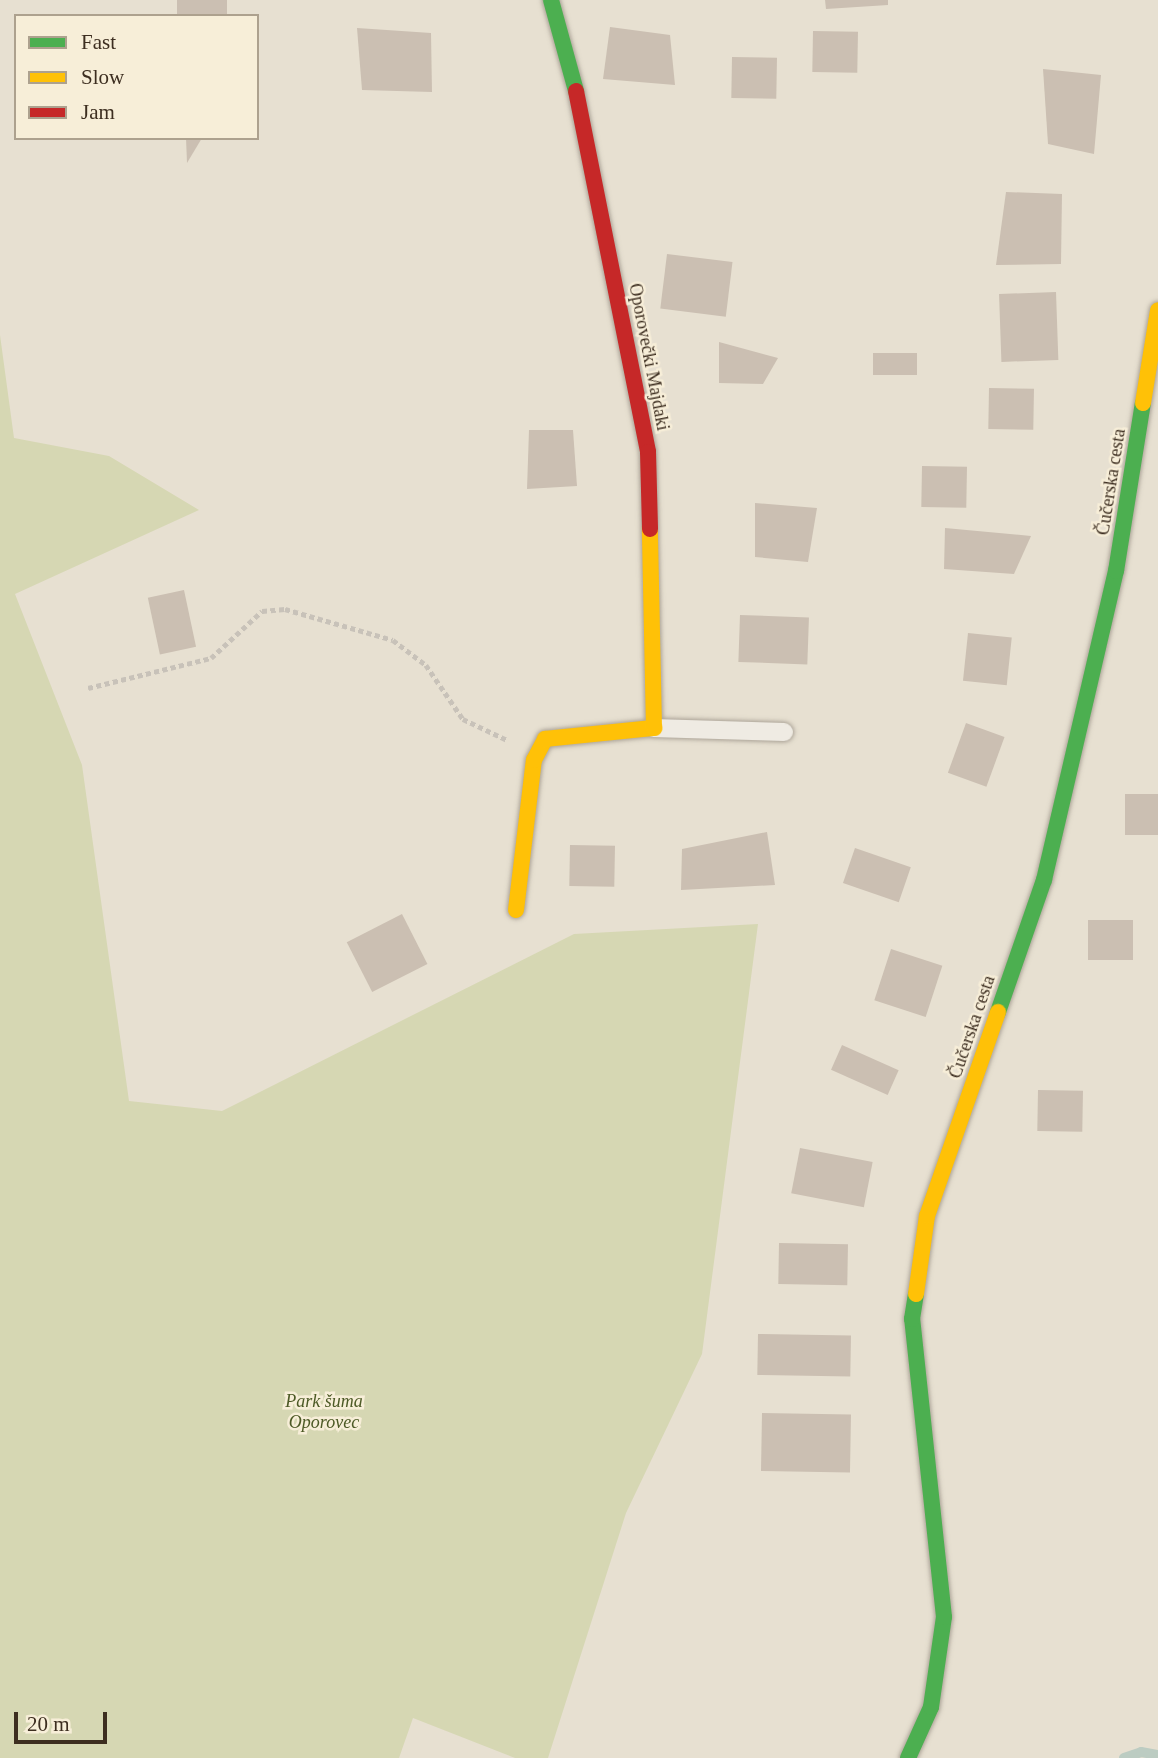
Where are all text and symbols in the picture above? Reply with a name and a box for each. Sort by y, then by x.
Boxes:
legend [14,14,259,140]
text: Fast [81,30,116,54]
text: Slow [81,65,124,89]
text: Jam [81,100,115,124]
street label: Oporovečki Majdaki [624,282,674,432]
street label: Čučerska cesta [1092,427,1130,537]
street label: Čučerska cesta [944,973,1000,1081]
park label: Park šuma Oporovec [285,1391,363,1434]
scale bar [18,1698,110,1742]
text: 20 m [27,1712,70,1736]

